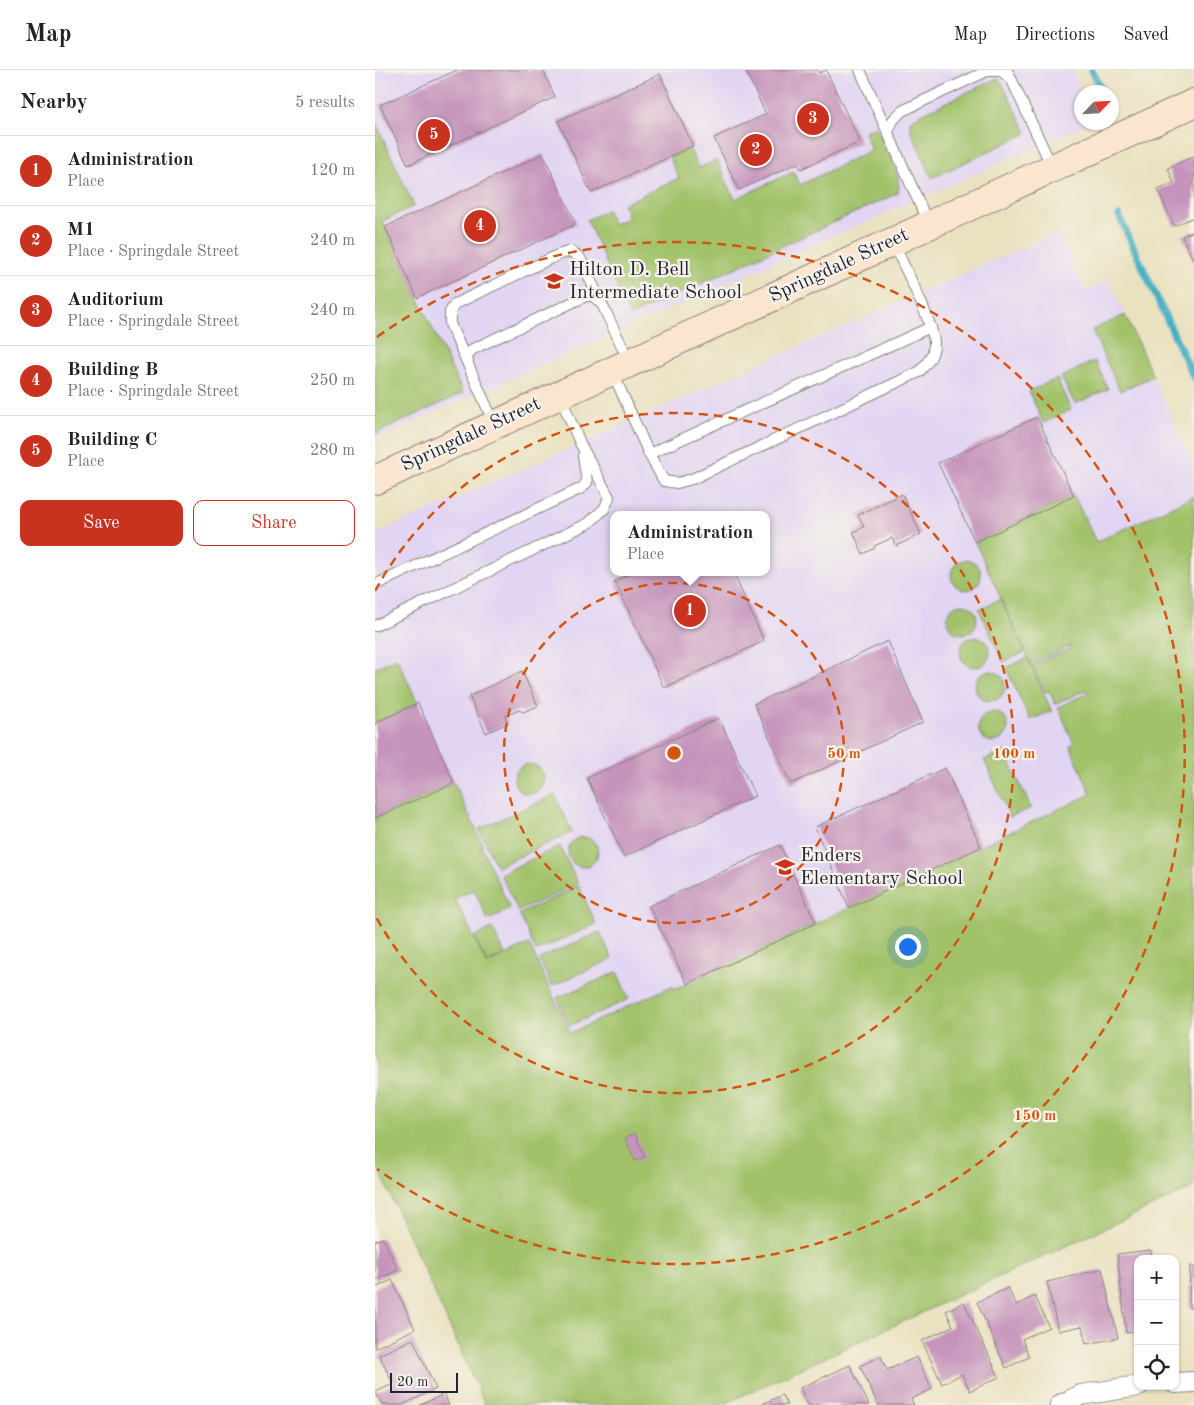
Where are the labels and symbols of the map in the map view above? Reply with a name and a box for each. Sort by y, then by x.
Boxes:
north arrow [1074,85,1119,130]
pin: 3 [797,100,829,138]
pin: 5 [418,116,450,154]
pin: 2 [740,131,772,169]
pin: 4 [464,207,496,245]
street label: Springdale Street [766,225,912,307]
place label: Hilton D. Bell Intermediate School [569,260,742,303]
school or university icon: Hilton D. Bell Intermediate School [543,270,565,292]
street label: Springdale Street [398,394,544,476]
pin: 1 [674,592,706,630]
centre of rings [665,744,683,762]
text: 50 m [827,747,861,762]
text: 100 m [993,747,1035,762]
place label: Enders Elementary School [800,846,963,889]
school or university icon: Enders Elementary School [774,856,796,878]
your location [895,934,921,960]
text: 150 m [1014,1109,1056,1124]
scale bar [390,1370,457,1393]

